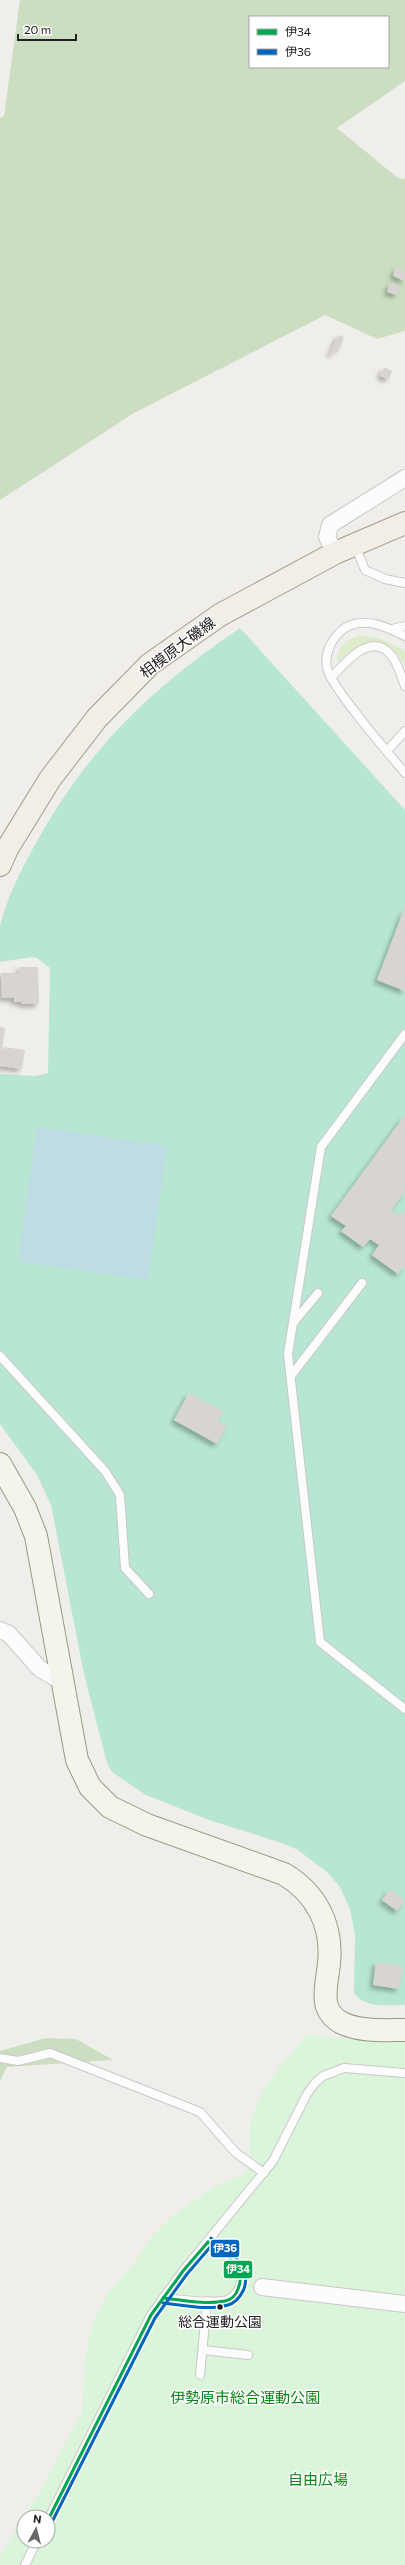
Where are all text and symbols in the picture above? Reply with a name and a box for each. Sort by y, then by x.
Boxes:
scale bar [18,16,76,42]
legend [249,16,389,68]
text: 20 m [24,22,51,36]
text: 伊34 [285,24,311,38]
text: 伊36 [285,44,311,58]
street label: 相模原大磯線 [136,613,218,681]
line badge: 伊36 [210,2239,240,2258]
text: 伊36 [213,2241,237,2254]
line badge: 伊34 [223,2260,253,2279]
text: 伊34 [226,2262,250,2275]
marker: 総合運動公園 [215,2302,225,2312]
place label: 総合運動公園 [178,2313,262,2330]
park label: 伊勢原市総合運動公園 [170,2388,320,2406]
park label: 自由広場 [288,2470,348,2488]
north arrow [16,2509,56,2549]
text: N [32,2512,42,2526]

